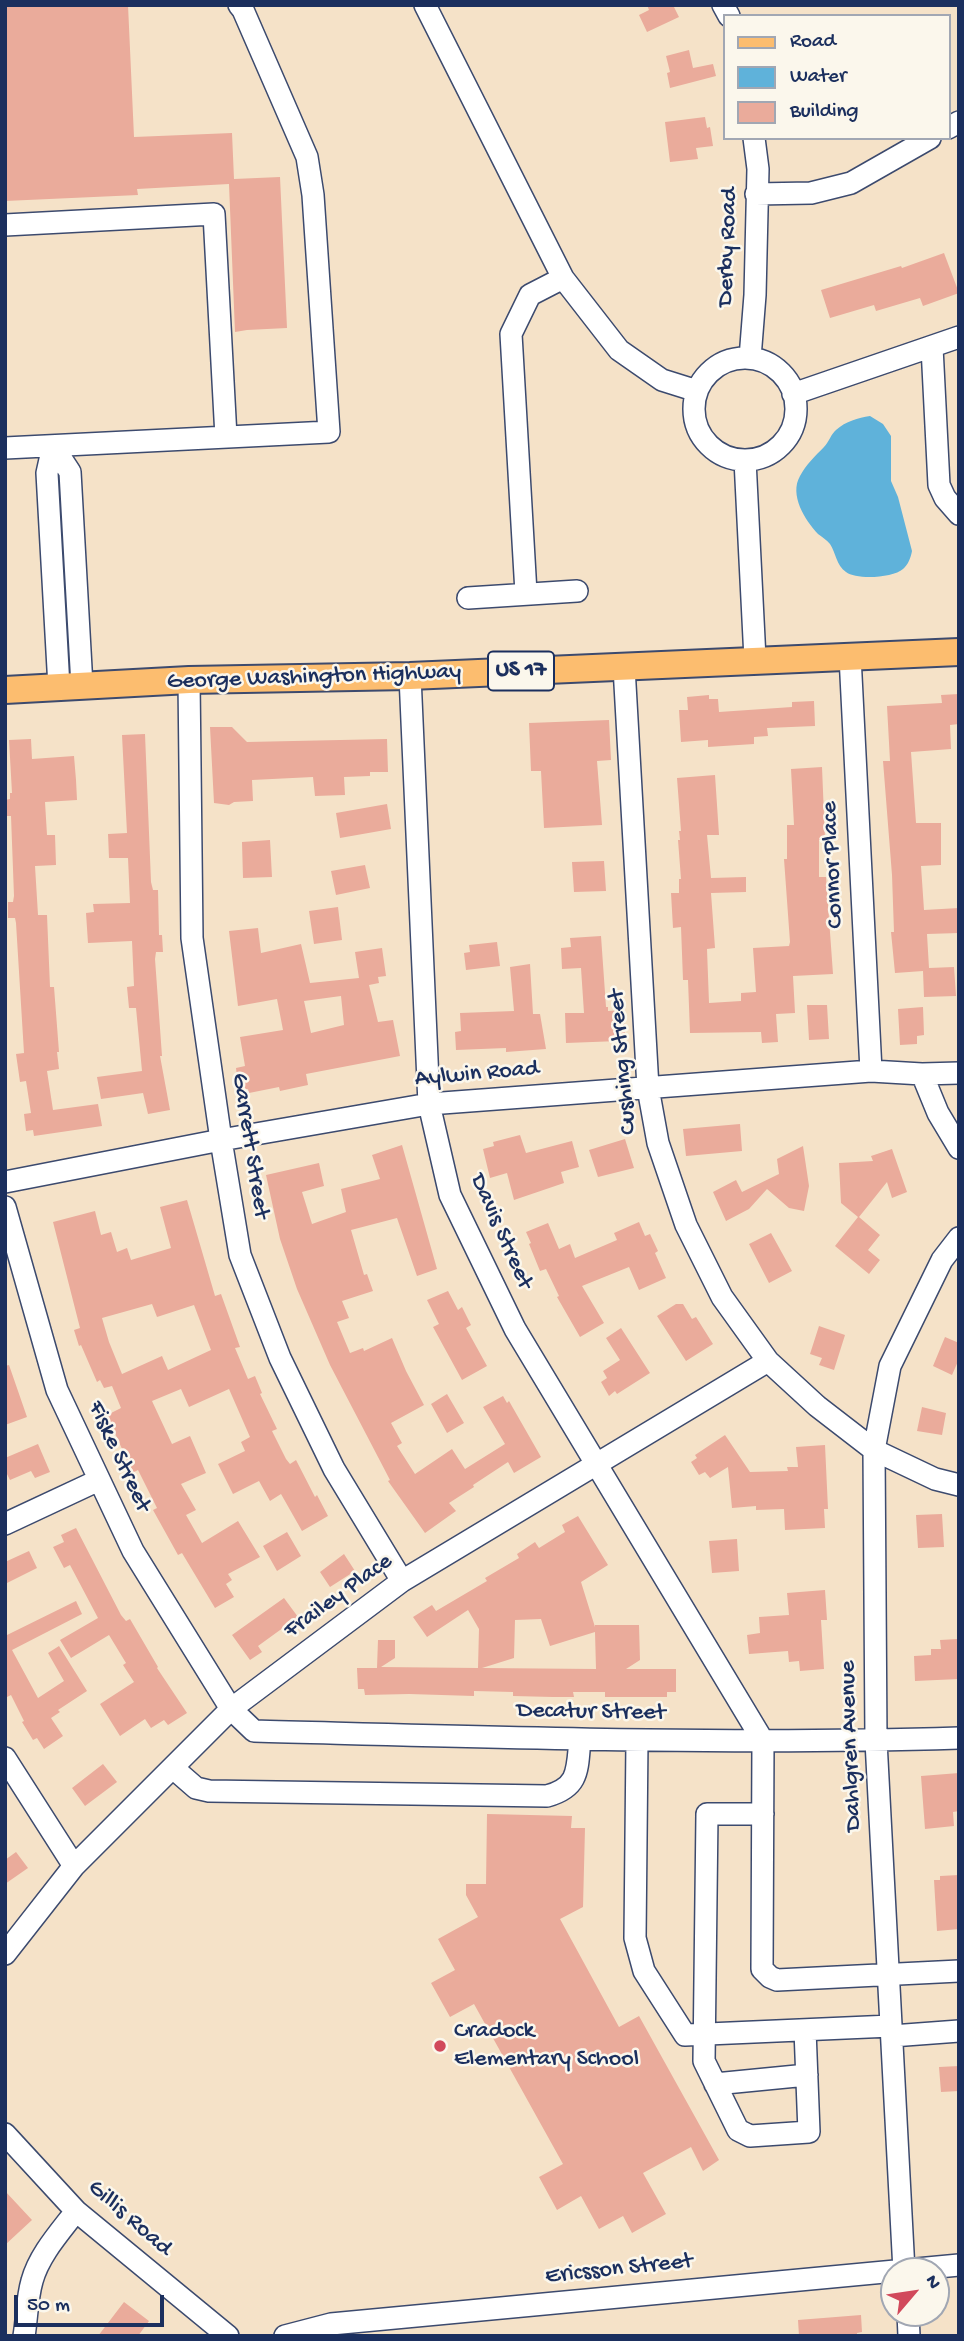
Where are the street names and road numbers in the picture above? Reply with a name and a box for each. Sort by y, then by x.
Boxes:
street label: Derby Road [713,187,745,307]
road number: US 17 [488,652,554,691]
street label: George Washington Highway [166,658,462,698]
street label: Connor Place [816,801,852,929]
street label: Cushing Street [603,988,645,1136]
street label: Aylwin Road [414,1055,540,1095]
street label: Garrett Street [223,1071,275,1221]
street label: Davis Street [462,1170,538,1294]
street label: Fiske Street [80,1397,156,1517]
street label: Frailey Place [279,1548,399,1646]
street label: Dahlgren Avenue [835,1660,869,1832]
street label: Decatur Street [516,1697,666,1729]
street label: Gillis Road [81,2174,177,2264]
street label: Ericsson Street [544,2248,694,2292]

